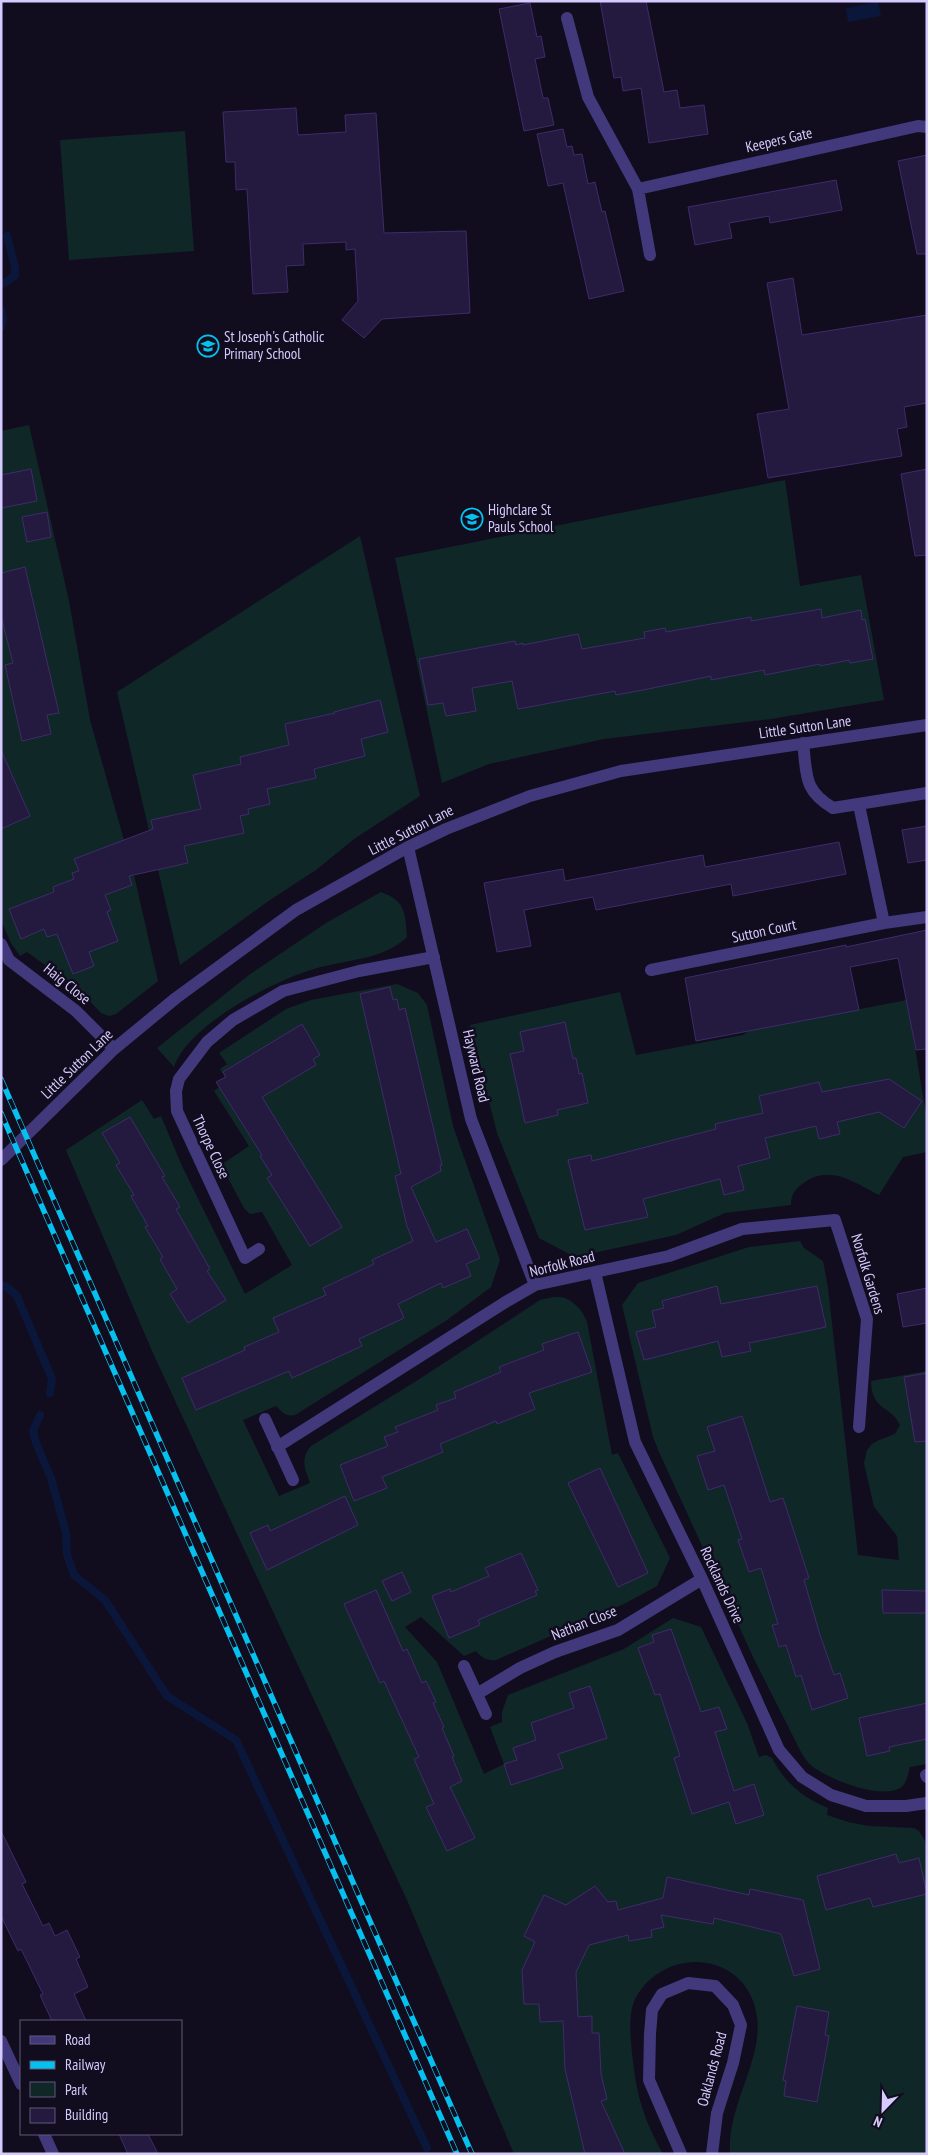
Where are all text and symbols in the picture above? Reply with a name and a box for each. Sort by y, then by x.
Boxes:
street label: Keepers Gate [744,123,814,156]
place label: St Joseph's Catholic Primary School [224,327,325,363]
school or university icon: St Joseph's Catholic Primary School [196,334,220,358]
place label: Highclare St Pauls School [488,500,554,536]
school or university icon: Highclare St Pauls School [460,507,484,531]
street label: Little Sutton Lane [758,711,852,742]
street label: Little Sutton Lane [365,800,456,859]
street label: Sutton Court [730,914,798,947]
street label: Haig Close [40,959,95,1008]
street label: Little Sutton Lane [37,1025,117,1103]
street label: Hayward Road [459,1028,494,1104]
street label: Thorpe Close [188,1112,234,1182]
street label: Norfolk Gardens [847,1231,890,1316]
street label: Norfolk Road [527,1246,596,1281]
street label: Rocklands Drive [696,1543,748,1626]
street label: Nathan Close [548,1601,619,1644]
legend [20,2020,182,2135]
street label: Oaklands Road [692,2029,731,2108]
text: Road [65,2030,91,2049]
text: Railway [65,2055,106,2074]
text: Park [65,2080,87,2099]
north arrow [858,2085,908,2135]
text: Building [65,2105,108,2124]
text: N [871,2112,885,2132]

